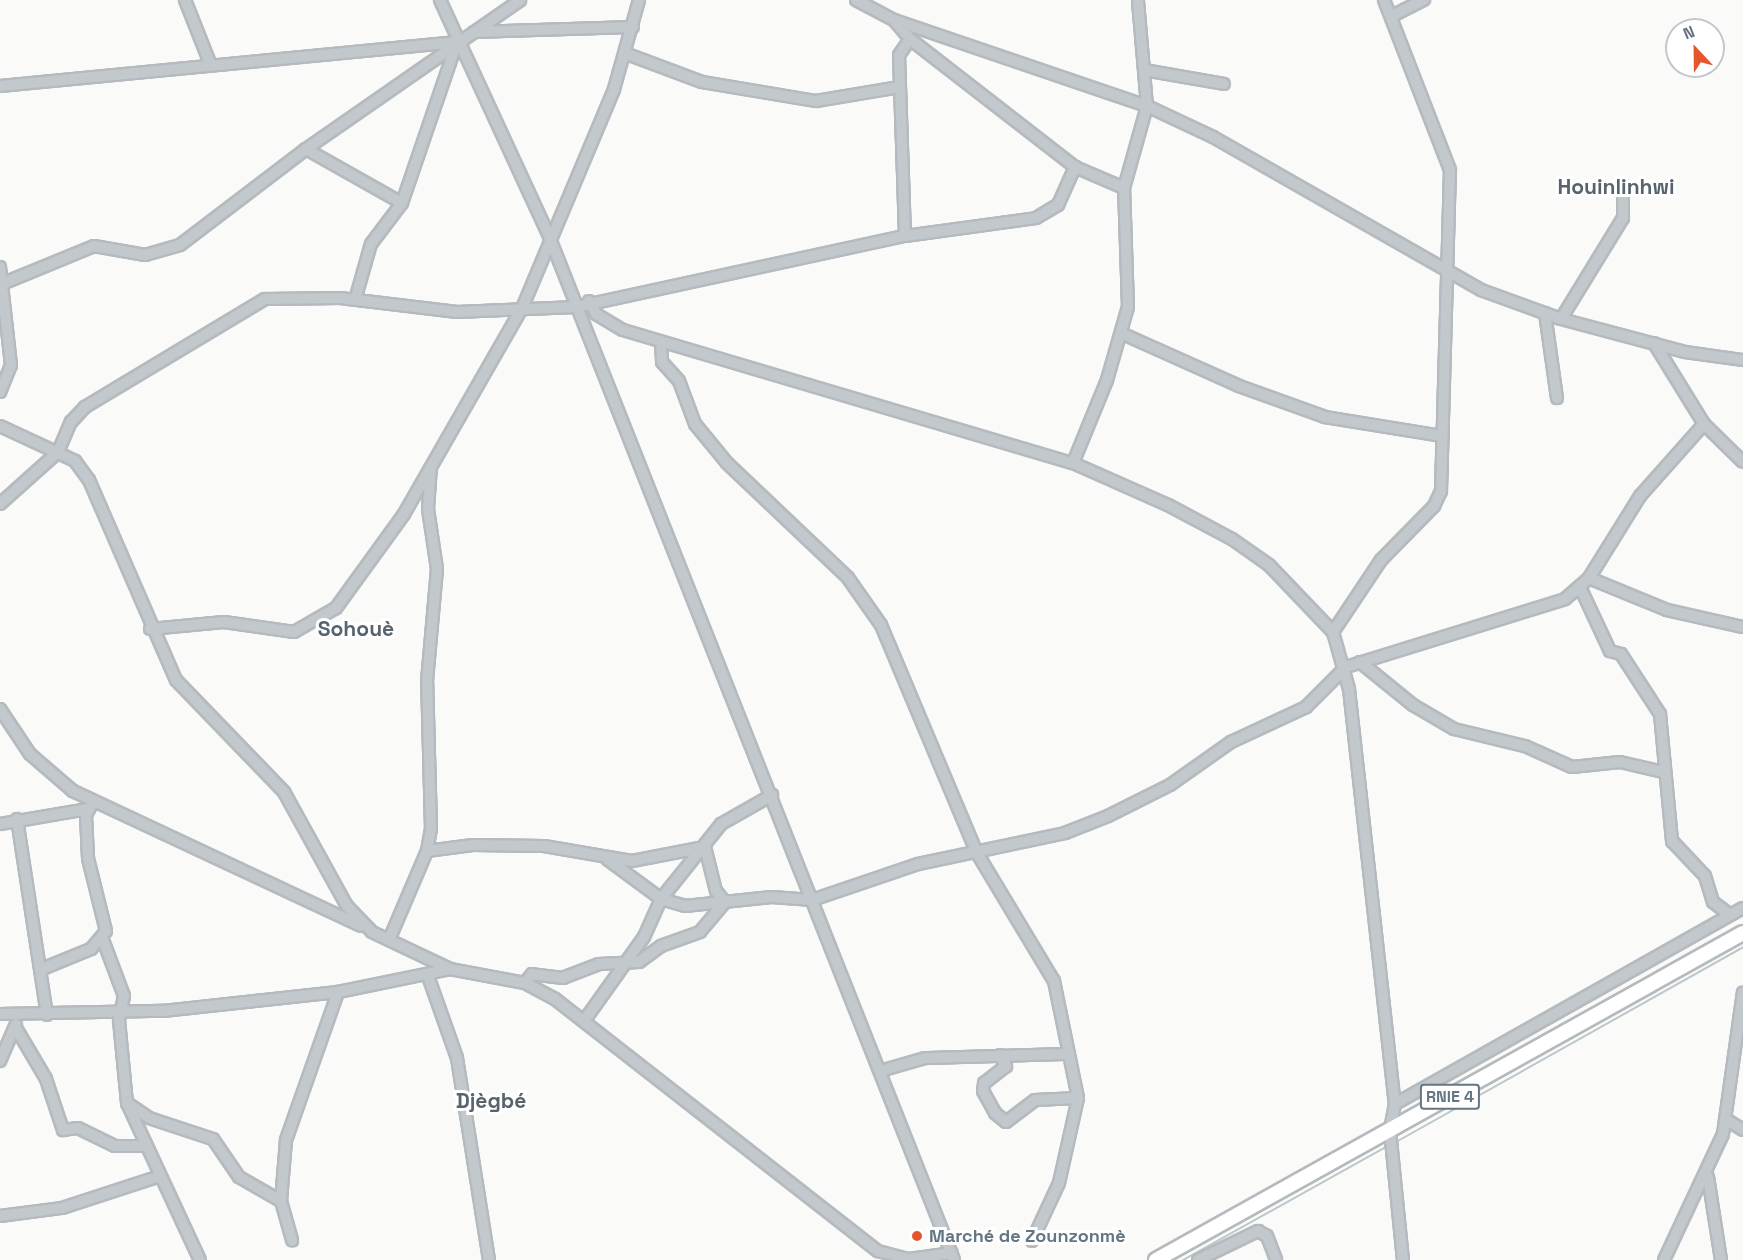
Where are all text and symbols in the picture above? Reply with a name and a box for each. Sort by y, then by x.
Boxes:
north arrow [1665,18,1725,78]
text: N [1680,21,1698,44]
district label: Houinlinhwi [1557,174,1675,200]
district label: Sohouè [318,616,394,642]
road number: RNIE 4 [1418,1084,1482,1110]
district label: Djègbé [456,1088,526,1114]
place label: Marché de Zounzonmè [929,1225,1126,1247]
marker: Marché de Zounzonmè [910,1229,924,1243]

